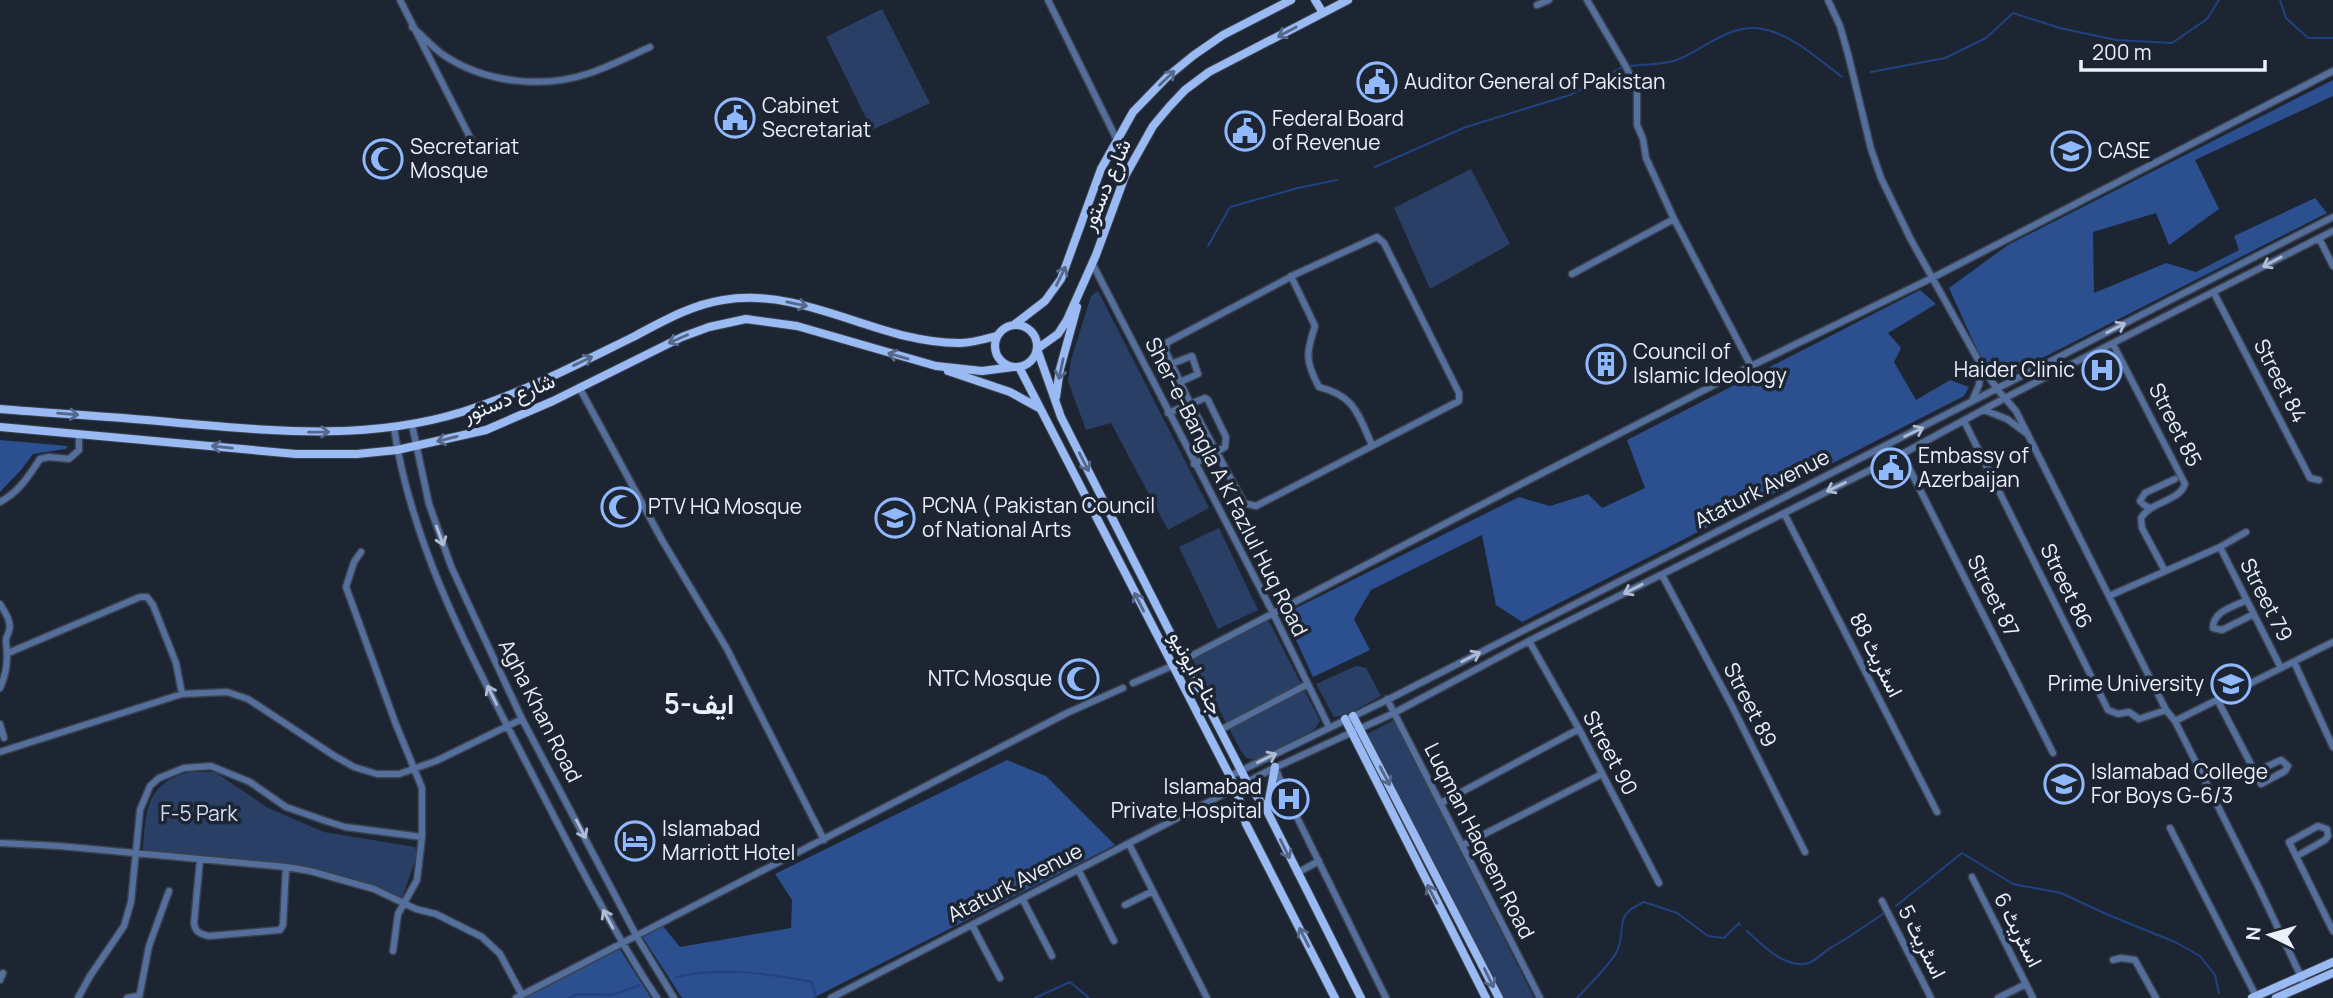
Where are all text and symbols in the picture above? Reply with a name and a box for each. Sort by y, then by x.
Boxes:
one-way arrow [1277,25,1298,39]
scale bar [2081,28,2265,72]
text: 200 m [2092,38,2152,66]
public building icon: Auditor General of Pakistan [1356,61,1398,103]
place label: Auditor General of Pakistan [1404,67,1666,95]
one-way arrow [1158,69,1175,86]
place label: Cabinet Secretariat [762,91,871,143]
public building icon: Cabinet Secretariat [714,97,756,139]
place label: Federal Board of Revenue [1272,104,1404,156]
public building icon: Federal Board of Revenue [1224,110,1266,152]
school or university icon: CASE [2050,130,2092,172]
place label: Secretariat Mosque [410,132,519,184]
street label: شارع دستور [1073,134,1138,236]
place label: CASE [2098,136,2150,164]
mosque icon: Secretariat Mosque [362,138,404,180]
one-way arrow [2263,256,2283,270]
one-way arrow [1055,266,1069,287]
one-way arrow [785,297,808,311]
one-way arrow [2105,320,2126,334]
street label: Sher-e-Bangla A K Fazlul Huq Road [1139,332,1315,641]
one-way arrow [668,333,689,347]
street label: Street 84 [2248,334,2314,427]
place label: Council of Islamic Ideology [1633,337,1787,389]
building icon: Council of Islamic Ideology [1585,343,1627,385]
one-way arrow [887,348,909,361]
hospital icon: Haider Clinic [2081,349,2123,391]
one-way arrow [572,353,593,367]
place label: Haider Clinic [1954,355,2075,383]
one-way arrow [1053,357,1067,380]
street label: شارع دستور [457,366,559,430]
street label: Street 85 [2143,378,2209,471]
one-way arrow [56,408,79,421]
one-way arrow [1903,424,1924,438]
one-way arrow [308,426,331,439]
one-way arrow [437,433,459,446]
one-way arrow [211,440,233,453]
place label: Embassy of Azerbaijan [1918,441,2029,493]
street label: Ataturk Avenue [1689,442,1834,534]
public building icon: Embassy of Azerbaijan [1870,447,1912,489]
one-way arrow [1078,451,1092,472]
one-way arrow [1826,480,1847,494]
mosque icon: PTV HQ Mosque [600,486,642,528]
place label: PCNA ( Pakistan Council of National Arts [922,491,1155,543]
place label: PTV HQ Mosque [648,492,802,520]
school or university icon: PCNA ( Pakistan Council of National Arts [874,497,916,539]
one-way arrow [435,525,447,547]
street label: Street 86 [2034,538,2099,633]
street label: Street 87 [1961,550,2026,641]
street label: Street 79 [2234,553,2300,646]
one-way arrow [1623,582,1644,596]
one-way arrow [1132,592,1145,613]
street label: اسٹریٹ 88 [1844,608,1910,702]
street label: جناح ایونیو [1162,626,1231,720]
street label: Agha Khan Road [493,634,589,787]
one-way arrow [1460,650,1481,664]
mosque icon: NTC Mosque [1058,658,1100,700]
street label: Street 89 [1718,658,1784,751]
school or university icon: Prime University [2210,663,2252,705]
place label: NTC Mosque [928,664,1052,692]
place label: Prime University [2048,669,2204,697]
district label: ایف-5 [664,684,734,722]
one-way arrow [485,685,499,706]
street label: Street 90 [1577,705,1645,800]
street label: Luqman Haqeem Road [1418,738,1541,943]
one-way arrow [1256,750,1277,764]
place label: Islamabad College For Boys G-6/3 [2091,757,2268,809]
school or university icon: Islamabad College For Boys G-6/3 [2043,763,2085,805]
one-way arrow [1378,765,1392,786]
place label: Islamabad Private Hospital [1111,772,1262,824]
hospital icon: Islamabad Private Hospital [1268,778,1310,820]
park label: F-5 Park [160,799,238,827]
place label: Islamabad Marriott Hotel [662,814,796,866]
one-way arrow [574,818,588,839]
hotel icon: Islamabad Marriott Hotel [614,820,656,862]
street label: Ataturk Avenue [942,836,1087,928]
one-way arrow [1279,838,1293,859]
one-way arrow [1425,884,1439,905]
street label: اسٹریٹ 6 [1988,888,2050,972]
street label: اسٹریٹ 5 [1892,900,1953,983]
north arrow [2235,900,2305,970]
one-way arrow [601,909,614,930]
text: N [2240,926,2267,941]
one-way arrow [1297,927,1311,948]
one-way arrow [1483,967,1497,988]

